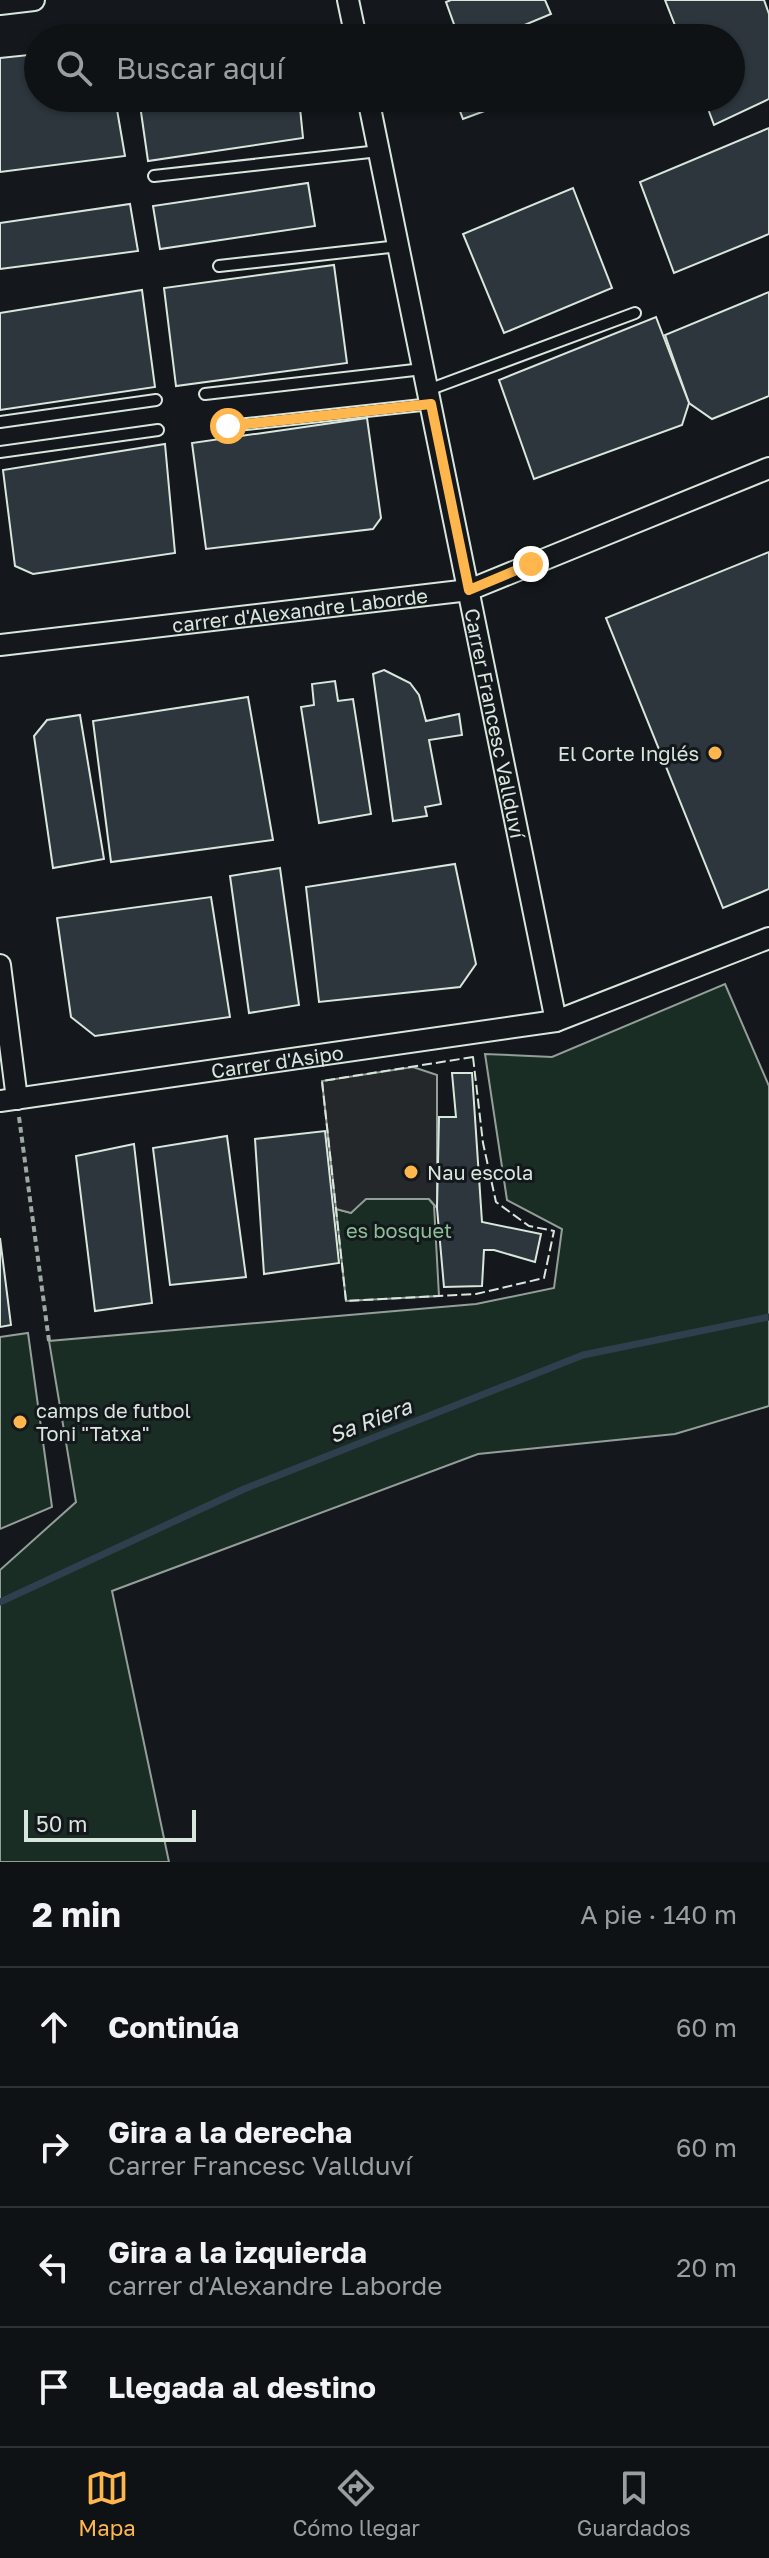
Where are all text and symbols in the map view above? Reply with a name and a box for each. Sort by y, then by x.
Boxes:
search box [24,24,745,112]
icon: search [52,46,96,90]
text: Buscar aquí [116,50,284,86]
route start [210,408,246,444]
route end [513,546,549,582]
street label: carrer d'Alexandre Laborde [171,583,429,637]
street label: Carrer Francesc Vallduví [460,606,531,842]
place label: El Corte Inglés [558,741,699,765]
marker: El Corte Inglés [706,744,724,762]
street label: Carrer d'Asipo [209,1040,345,1083]
place label: Nau escola [427,1160,533,1184]
marker: Nau escola [402,1163,420,1181]
park label: es bosquet [346,1218,452,1242]
water label: Sa Riera [325,1391,417,1448]
place label: camps de futbol Toni "Tatxa" [36,1398,191,1445]
marker: camps de futbol Toni "Tatxa" [11,1413,29,1431]
scale bar [24,1806,196,1842]
text: 50 m [36,1810,87,1837]
text: 2 min [32,1894,121,1934]
text: A pie · 140 m [580,1899,737,1930]
icon: ahead [32,2005,76,2049]
text: Continúa [108,2009,239,2045]
text: 60 m [676,2012,737,2043]
text: Gira a la derecha [108,2114,352,2150]
icon: right [32,2125,76,2169]
text: 60 m [676,2132,737,2163]
text: Carrer Francesc Vallduví [108,2150,412,2181]
text: Gira a la izquierda [108,2234,367,2270]
icon: left [32,2245,76,2289]
text: 20 m [676,2252,737,2283]
text: carrer d'Alexandre Laborde [108,2270,442,2301]
icon: arrive [32,2365,76,2409]
text: Llegada al destino [108,2369,376,2405]
tab: Mapa [78,2466,136,2541]
tab: Cómo llegar [292,2466,420,2541]
tab: Guardados [577,2466,691,2541]

